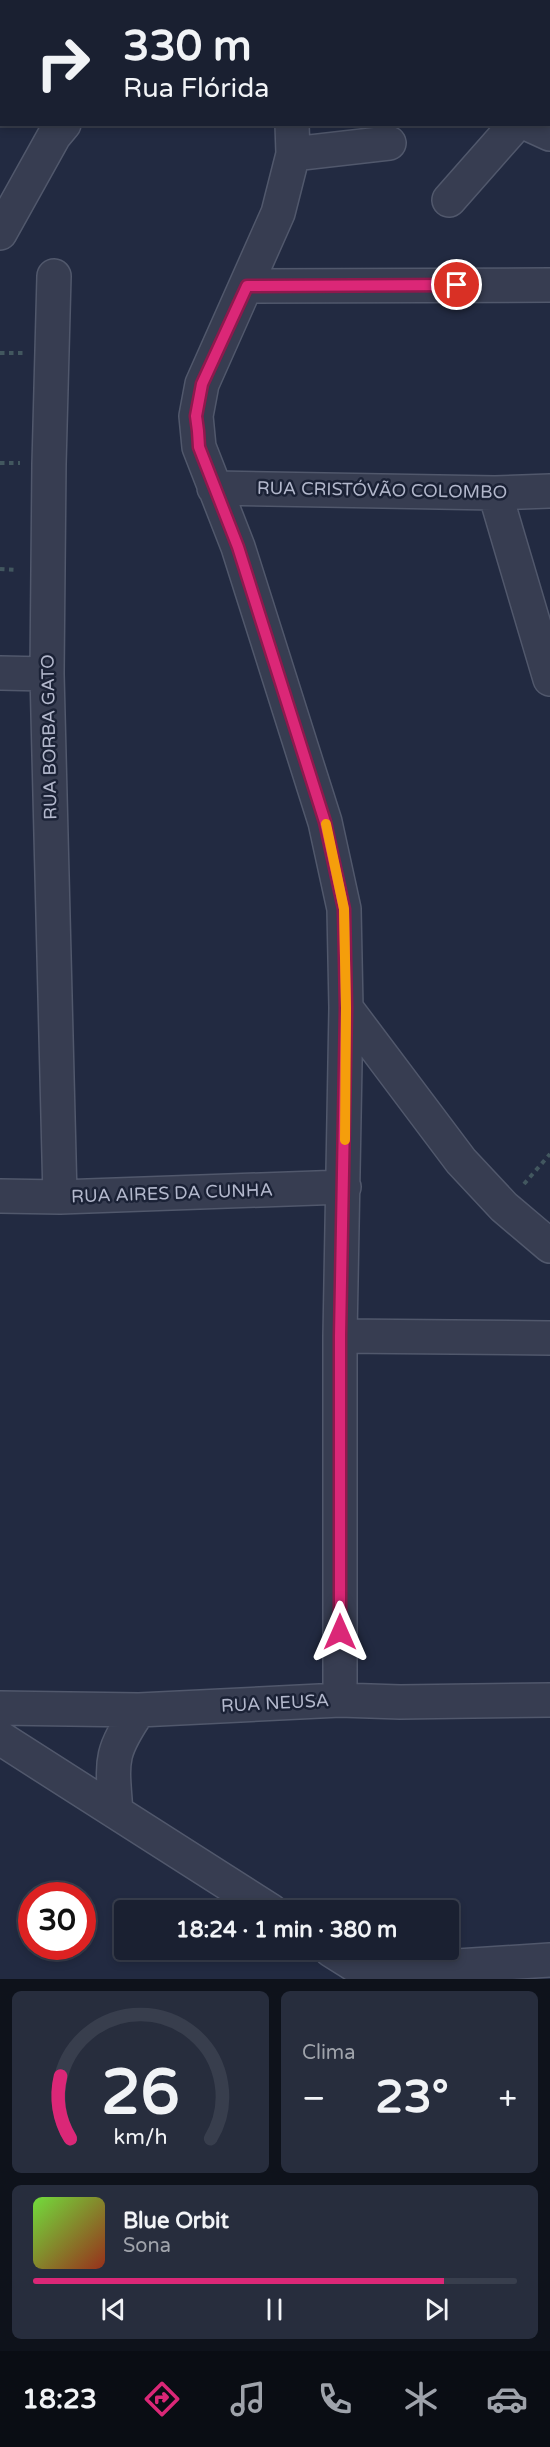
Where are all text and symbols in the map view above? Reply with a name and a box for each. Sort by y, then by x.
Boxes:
text: 330 m [123,21,252,72]
icon: right [24,24,102,102]
text: Rua Flórida [123,72,270,105]
pin [431,259,482,310]
icon: arrive [440,268,473,301]
street label: RUA CRISTÓVÃO COLOMBO [257,477,507,503]
street label: RUA BORBA GATO [37,654,61,820]
street label: RUA AIRES DA CUNHA [71,1178,273,1208]
position arrow [308,1600,372,1664]
street label: RUA NEUSA [220,1689,330,1717]
speed limit sign: 30 [18,1882,96,1960]
text: 18:24 · 1 min · 380 m [176,1917,397,1943]
text: Clima [302,2041,355,2065]
text: 26 [101,2056,180,2131]
text: 23° [375,2071,449,2125]
text: − [302,2079,326,2118]
text: + [498,2079,517,2118]
text: km/h [114,2124,167,2150]
text: Blue Orbit [123,2208,229,2234]
text: Sona [123,2234,171,2258]
icon: previous [97,2293,130,2326]
icon: pause [258,2293,291,2326]
icon: next [420,2293,453,2326]
icon: directions [141,2378,183,2420]
icon: music [227,2378,269,2420]
icon: phone [314,2378,356,2420]
icon: climate [400,2378,442,2420]
icon: car [486,2378,528,2420]
text: 18:23 [22,2383,97,2416]

